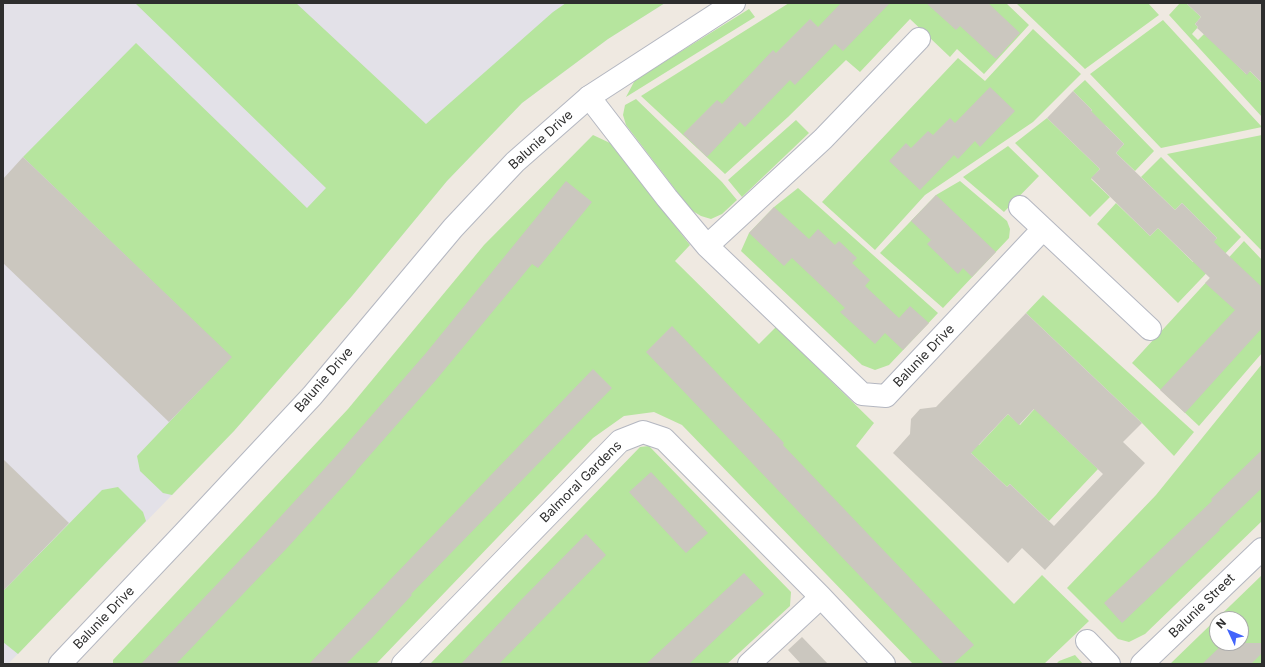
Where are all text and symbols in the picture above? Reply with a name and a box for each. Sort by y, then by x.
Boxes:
street label: Balunie Drive [506,107,576,173]
street label: Balunie Drive [890,321,958,391]
street label: Balunie Drive [292,344,356,416]
street label: Balmoral Gardens [537,438,625,526]
street label: Balunie Street [1166,571,1238,641]
street label: Balunie Drive [70,583,138,653]
north arrow [1209,611,1249,651]
text: N [1213,615,1229,631]

